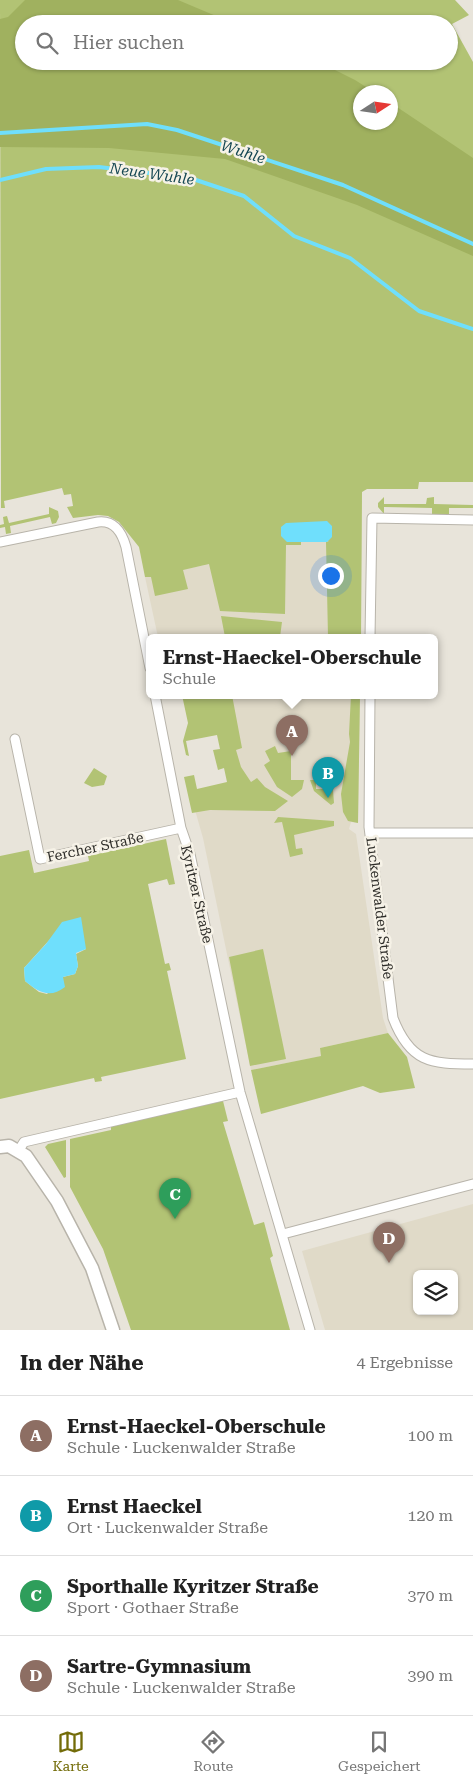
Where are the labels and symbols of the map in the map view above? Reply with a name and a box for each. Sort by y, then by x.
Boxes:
north arrow [353,85,398,130]
water label: Wuhle [219,136,268,168]
water label: Neue Wuhle [107,159,196,189]
your location [318,563,344,589]
pin: A [276,715,308,756]
pin: B [312,757,344,798]
street label: Fercher Straße [45,829,145,865]
street label: Luckenwalder Straße [363,836,397,980]
street label: Kyritzer Straße [178,843,216,945]
pin: C [159,1178,191,1219]
pin: D [373,1222,405,1263]

